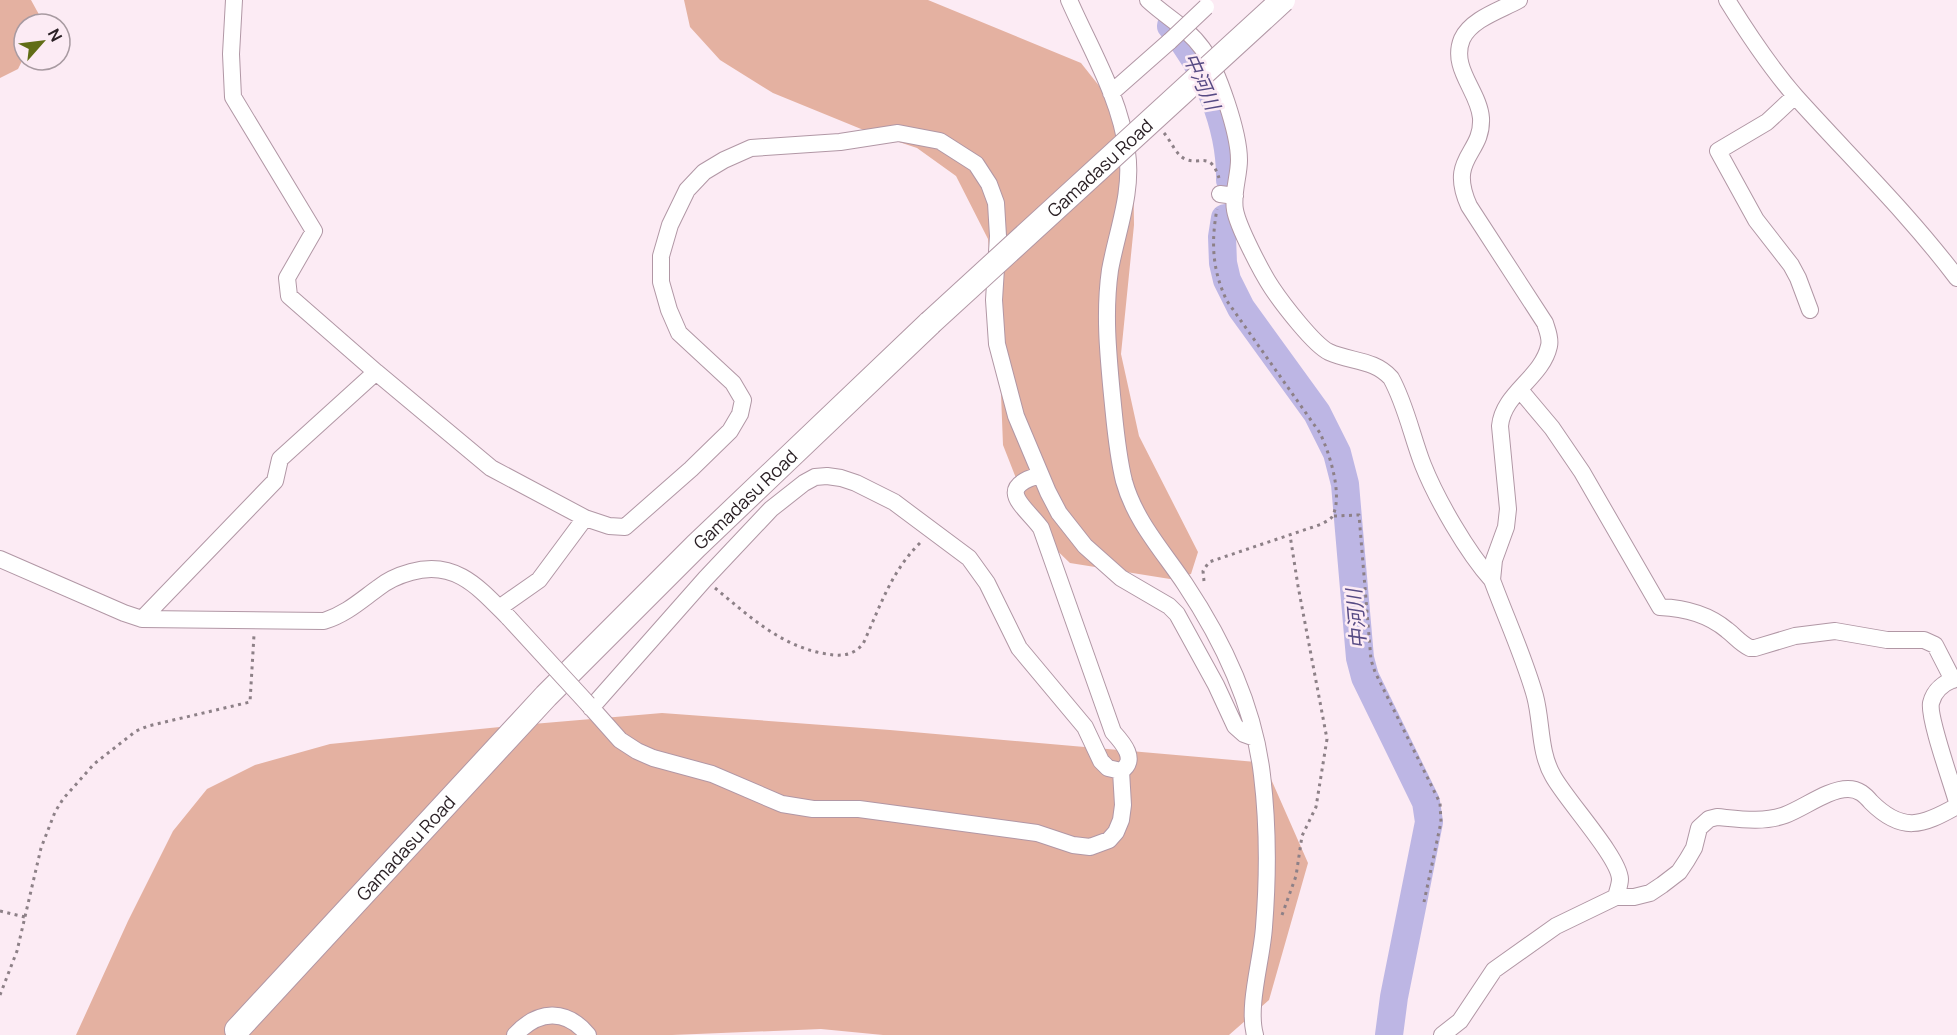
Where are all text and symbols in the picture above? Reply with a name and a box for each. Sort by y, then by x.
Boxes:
north arrow [12,12,72,72]
text: N [43,25,68,45]
water label: 中河川 [1177,48,1227,116]
street label: Gamadasu Road [1042,113,1158,222]
street label: Gamadasu Road [688,444,802,554]
water label: 中河川 [1340,586,1372,650]
street label: Gamadasu Road [351,790,460,906]

